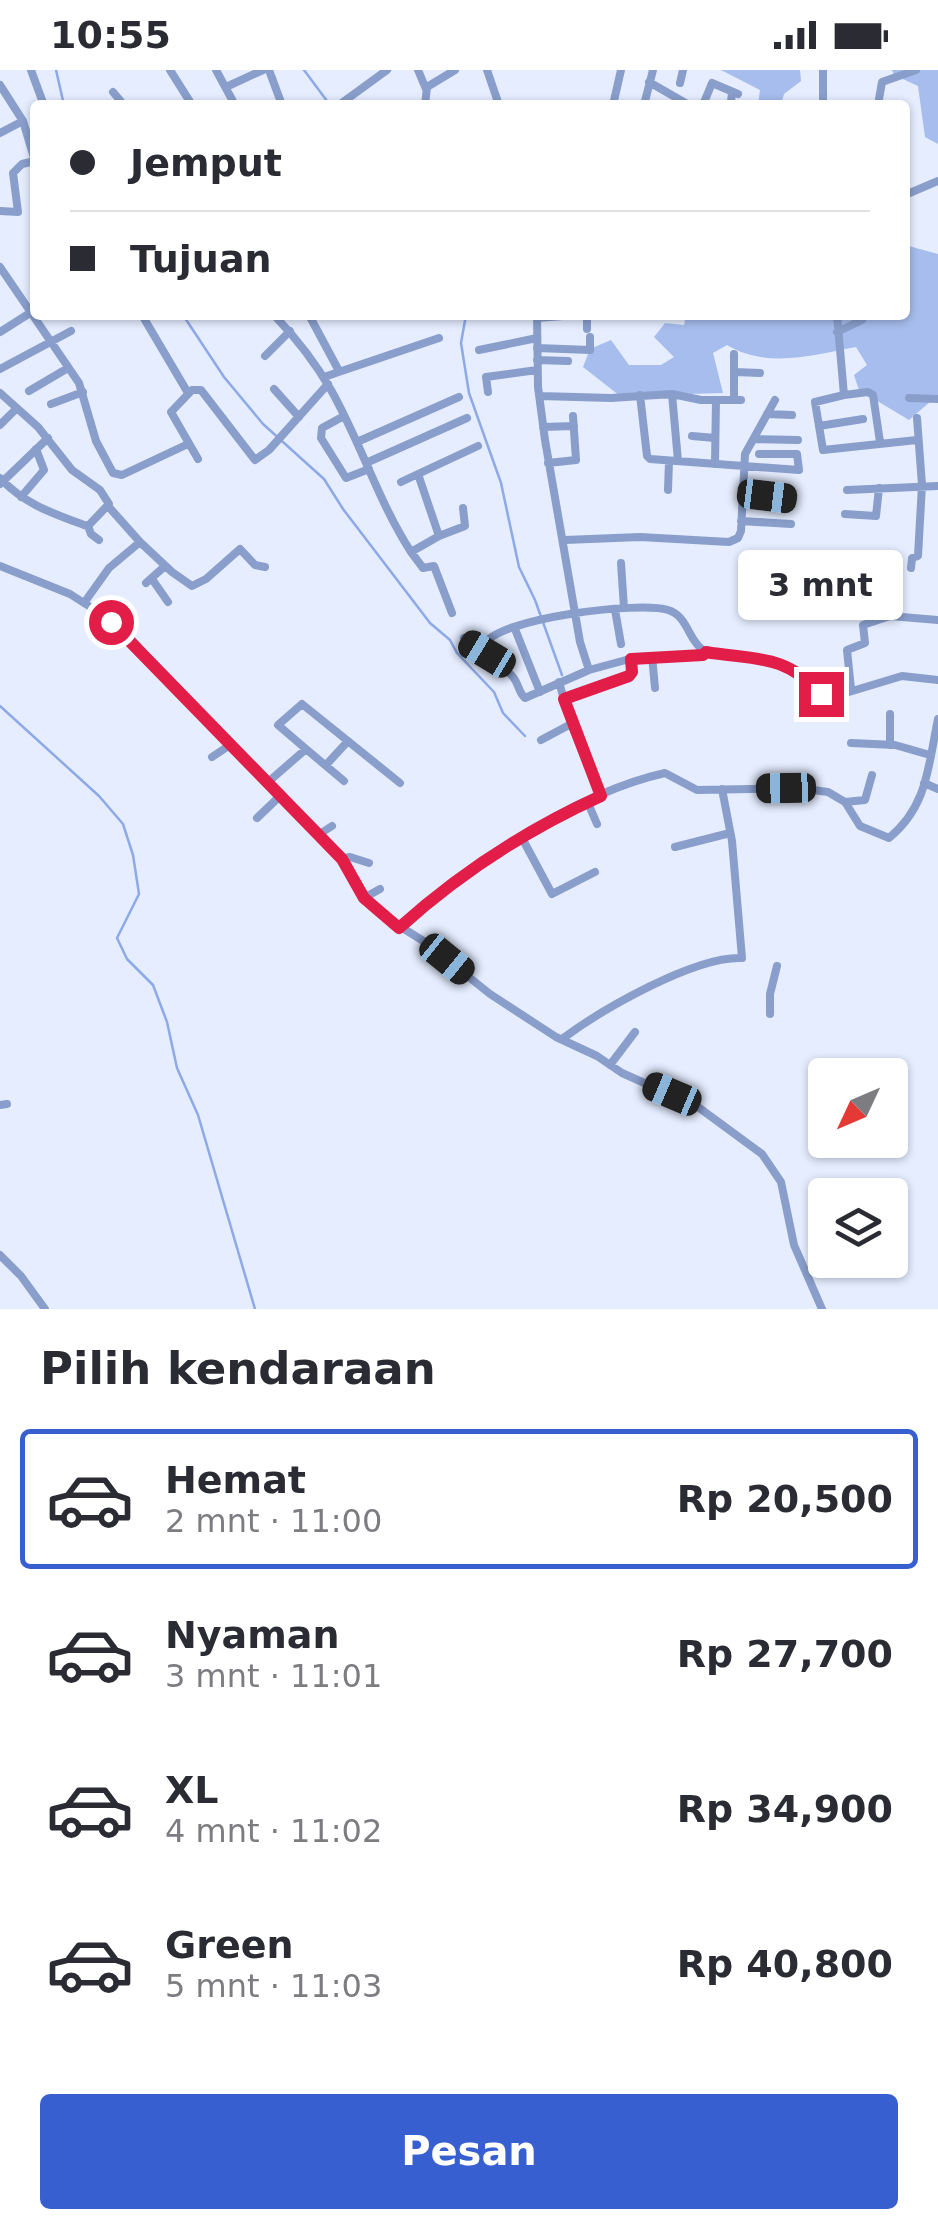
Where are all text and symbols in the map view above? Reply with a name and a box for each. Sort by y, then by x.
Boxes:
text: 10:55 [50,13,171,57]
text: Jemput [130,141,282,185]
text: Tujuan [130,237,272,281]
car [735,477,799,515]
callout: 3 mnt [738,549,904,619]
text: 3 mnt [768,566,873,604]
route start [89,600,134,645]
car [454,626,520,682]
route end [799,672,844,717]
car [756,772,816,804]
car [414,928,480,990]
north arrow [808,1058,908,1158]
map controls [808,1058,908,1278]
car [639,1068,705,1120]
button: layers [808,1178,908,1278]
text: Pilih kendaraan [40,1342,436,1395]
icon: car [45,1454,135,1544]
text: Hemat [165,1458,306,1502]
text: Rp 20,500 [677,1477,893,1521]
text: 2 mnt · 11:00 [165,1502,382,1540]
icon: car [45,1609,135,1699]
text: Nyaman [165,1613,340,1657]
text: Rp 27,700 [677,1632,893,1676]
text: 3 mnt · 11:01 [165,1657,382,1695]
icon: car [45,1764,135,1854]
text: XL [165,1768,219,1812]
text: Rp 34,900 [677,1787,893,1831]
text: 4 mnt · 11:02 [165,1812,382,1850]
icon: car [45,1919,135,2009]
text: Green [165,1923,294,1967]
text: Rp 40,800 [677,1942,893,1986]
text: 5 mnt · 11:03 [165,1967,382,2005]
button: Pesan [40,2094,898,2209]

